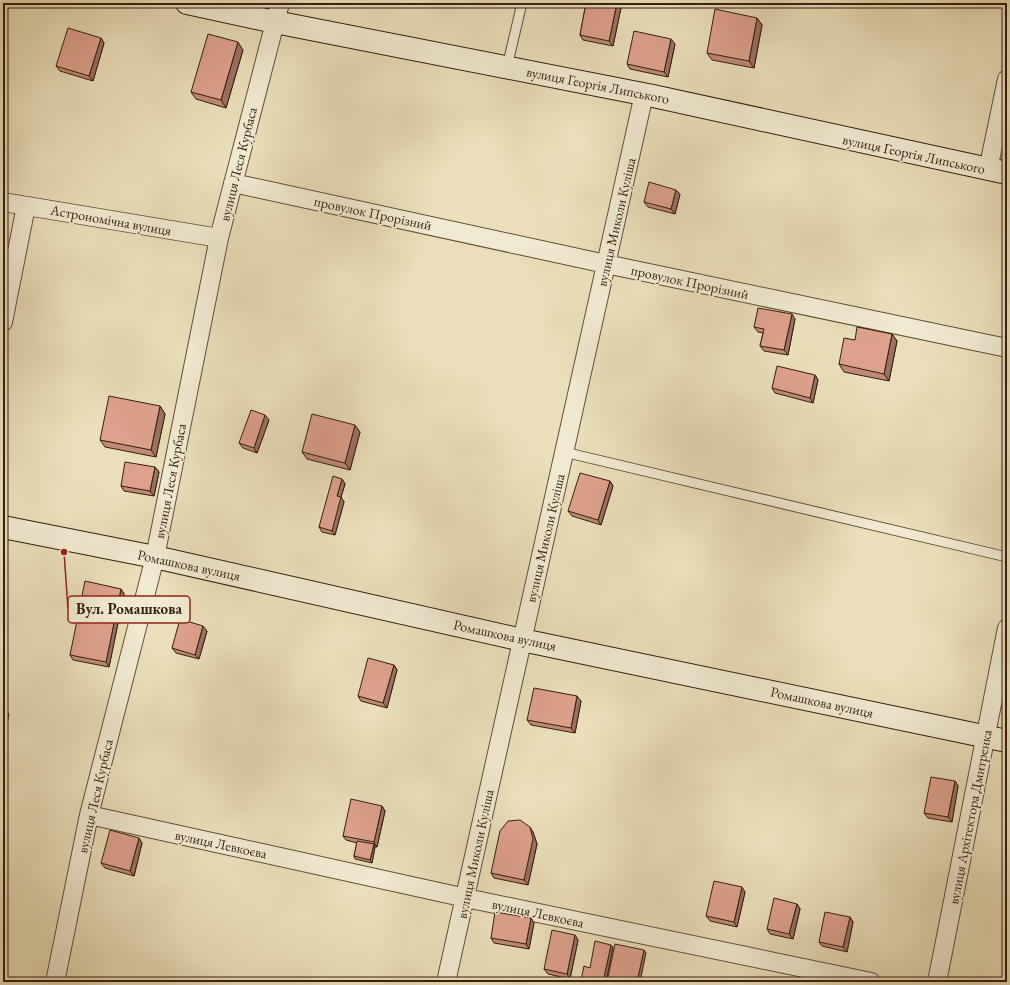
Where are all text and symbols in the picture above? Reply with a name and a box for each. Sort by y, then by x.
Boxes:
street label: вулиця Георгія Липського [525,62,671,108]
street label: вулиця Леся Курбаса [215,105,261,223]
street label: вулиця Георгія Липського [841,130,987,178]
street label: вулиця Миколи Куліша [592,155,640,288]
street label: провулок Прорізний [313,192,434,234]
street label: Астрономічна вулиця [48,200,173,240]
street label: провулок Прорізний [630,261,751,303]
street label: вулиця Леся Курбаса [150,422,190,540]
street label: вулиця Миколи Куліша [521,471,569,604]
street label: Ромашкова вулиця [136,545,242,585]
callout: Вул. Ромашкова [68,596,190,623]
text: Вул. Ромашкова [76,599,182,618]
street label: Ромашкова вулиця [452,615,558,655]
street label: Ромашкова вулиця [769,682,875,722]
street label: вулиця Архітектора Дмитренка [944,728,996,906]
street label: вулиця Леся Курбаса [73,737,117,855]
street label: вулиця Миколи Куліша [453,787,498,920]
street label: вулиця Левкоєва [173,825,269,863]
street label: вулиця Левкоєва [490,894,586,932]

